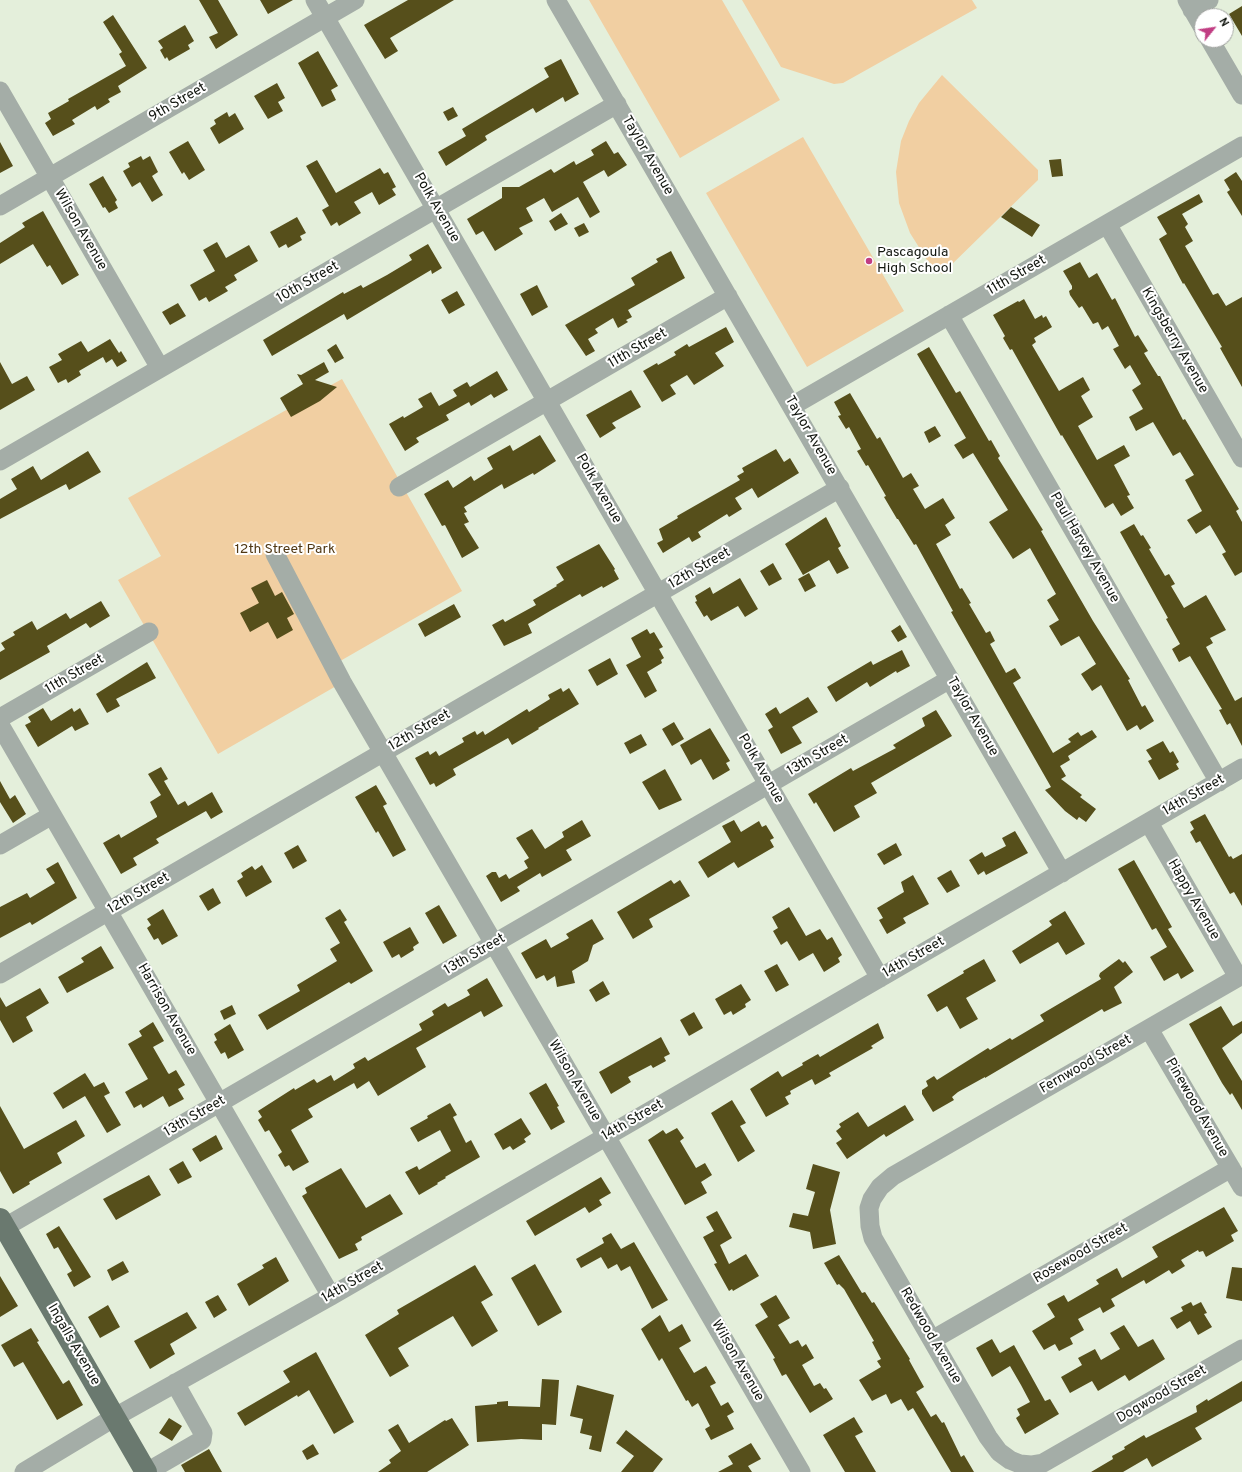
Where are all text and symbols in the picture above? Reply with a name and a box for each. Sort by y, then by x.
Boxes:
north arrow [1194,8,1234,48]
text: N [1215,16,1232,29]
street label: 9th Street [146,80,210,126]
street label: Taylor Avenue [617,113,677,199]
street label: Polk Avenue [409,170,463,246]
street label: Wilson Avenue [50,186,110,274]
place label: Pascagoula High School [877,245,952,278]
street label: 11th Street [985,252,1049,300]
marker: Pascagoula High School [864,256,874,266]
street label: 10th Street [274,258,342,308]
street label: Kingsberry Avenue [1137,285,1211,397]
street label: 11th Street [606,325,670,373]
street label: Taylor Avenue [780,393,840,479]
street label: Polk Avenue [571,451,625,527]
street label: Paul Harvey Avenue [1045,490,1123,606]
park label: 12th Street Park [235,542,335,558]
street label: 12th Street [666,545,734,593]
street label: 11th Street [43,651,107,699]
street label: Taylor Avenue [942,674,1002,760]
street label: 12th Street [386,707,454,755]
street label: Polk Avenue [733,731,787,807]
street label: 13th Street [784,732,852,780]
street label: 14th Street [1160,772,1228,820]
street label: Happy Avenue [1163,857,1223,943]
street label: 12th Street [105,870,173,918]
street label: 13th Street [441,931,509,979]
street label: 14th Street [880,934,948,982]
street label: Harrison Avenue [133,961,199,1059]
street label: Fernwood Street [1037,1032,1135,1098]
street label: Wilson Avenue [544,1037,604,1125]
street label: Pinewood Avenue [1161,1055,1231,1161]
street label: 13th Street [161,1093,229,1141]
street label: 14th Street [599,1097,667,1145]
street label: Rosewood Street [1031,1220,1131,1288]
street label: 14th Street [319,1259,387,1307]
street label: Redwood Avenue [896,1285,964,1387]
street label: Ingalls Avenue [43,1301,103,1389]
street label: Wilson Avenue [707,1317,767,1405]
street label: Dogwood Street [1114,1362,1210,1428]

